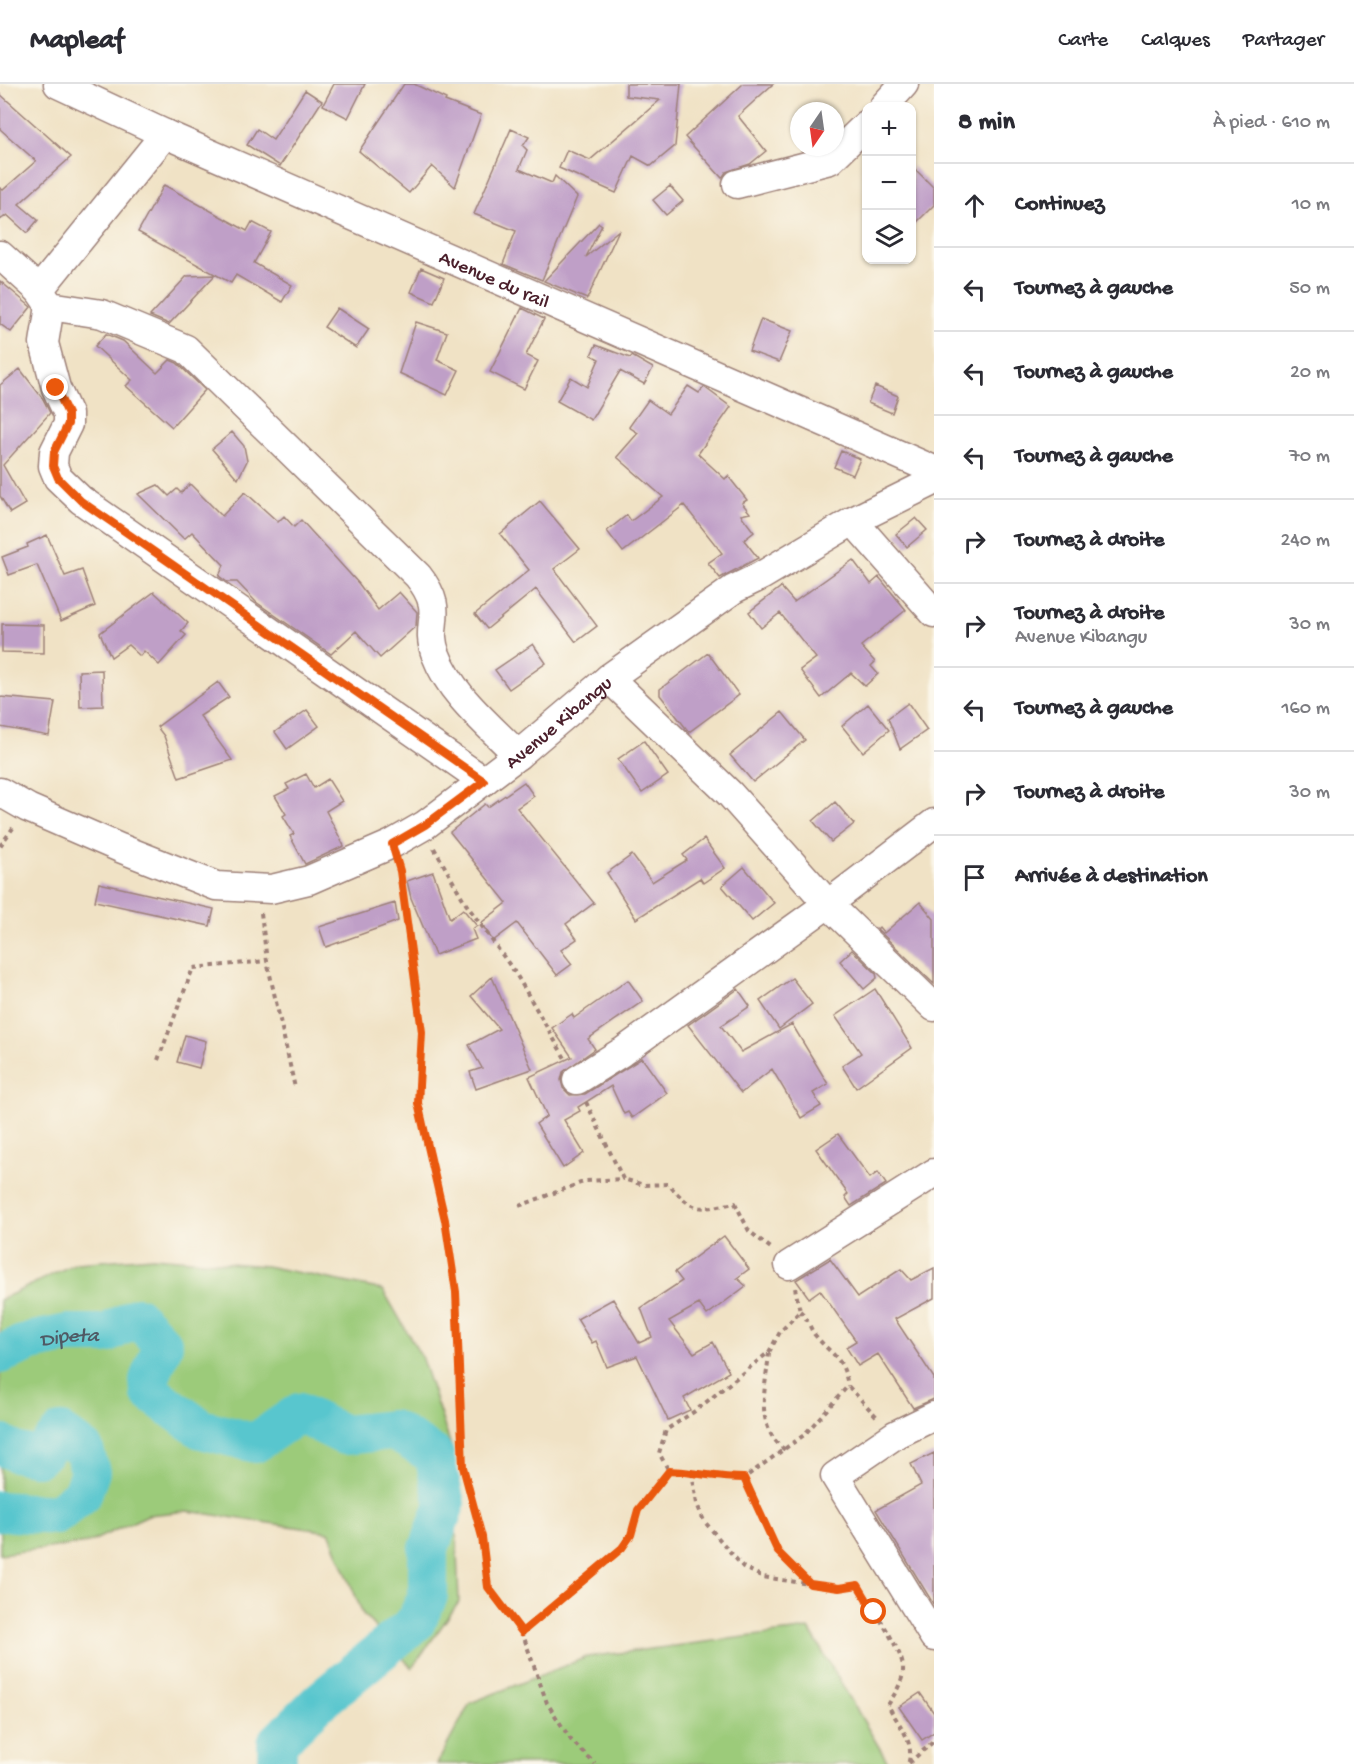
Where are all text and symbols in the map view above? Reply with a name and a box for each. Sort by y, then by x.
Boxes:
text: Mapleaf [30,25,124,58]
text: Carte [1058,29,1108,54]
text: Calques [1141,29,1210,54]
text: Partager [1243,29,1324,54]
north arrow [790,102,844,156]
map controls [862,102,916,264]
button: + [862,102,916,156]
text: 8 min [958,108,1015,139]
text: À pied · 610 m [1213,112,1330,135]
button: − [862,156,916,210]
icon: ahead [958,189,991,222]
text: Continuez [1015,192,1104,218]
text: 10 m [1292,194,1330,217]
button: layers [862,210,916,264]
street label: Avenue du rail [435,247,552,315]
icon: left [958,273,991,306]
text: Tournez à gauche [1015,276,1173,302]
text: 50 m [1289,278,1330,301]
icon: left [958,357,991,390]
text: Tournez à gauche [1015,360,1173,386]
text: 20 m [1290,362,1330,385]
route end [42,374,68,400]
icon: left [958,441,991,474]
text: Tournez à gauche [1015,444,1173,470]
text: 70 m [1289,446,1330,469]
icon: right [958,525,991,558]
text: Tournez à droite [1015,528,1164,554]
text: 240 m [1280,530,1330,553]
text: Tournez à droite [1015,601,1164,627]
icon: right [958,609,991,642]
text: 30 m [1289,614,1330,637]
text: Avenue Kibangu [1015,627,1147,650]
street label: Avenue Kibangu [502,672,618,775]
icon: left [958,693,991,726]
text: Tournez à gauche [1015,696,1173,722]
text: 160 m [1281,698,1330,721]
icon: right [958,777,991,810]
text: Tournez à droite [1015,780,1164,806]
text: 30 m [1289,782,1330,805]
icon: arrive [958,861,991,894]
text: Arrivée à destination [1015,864,1208,890]
water label: Dipeta [38,1325,100,1355]
route start [860,1598,886,1624]

